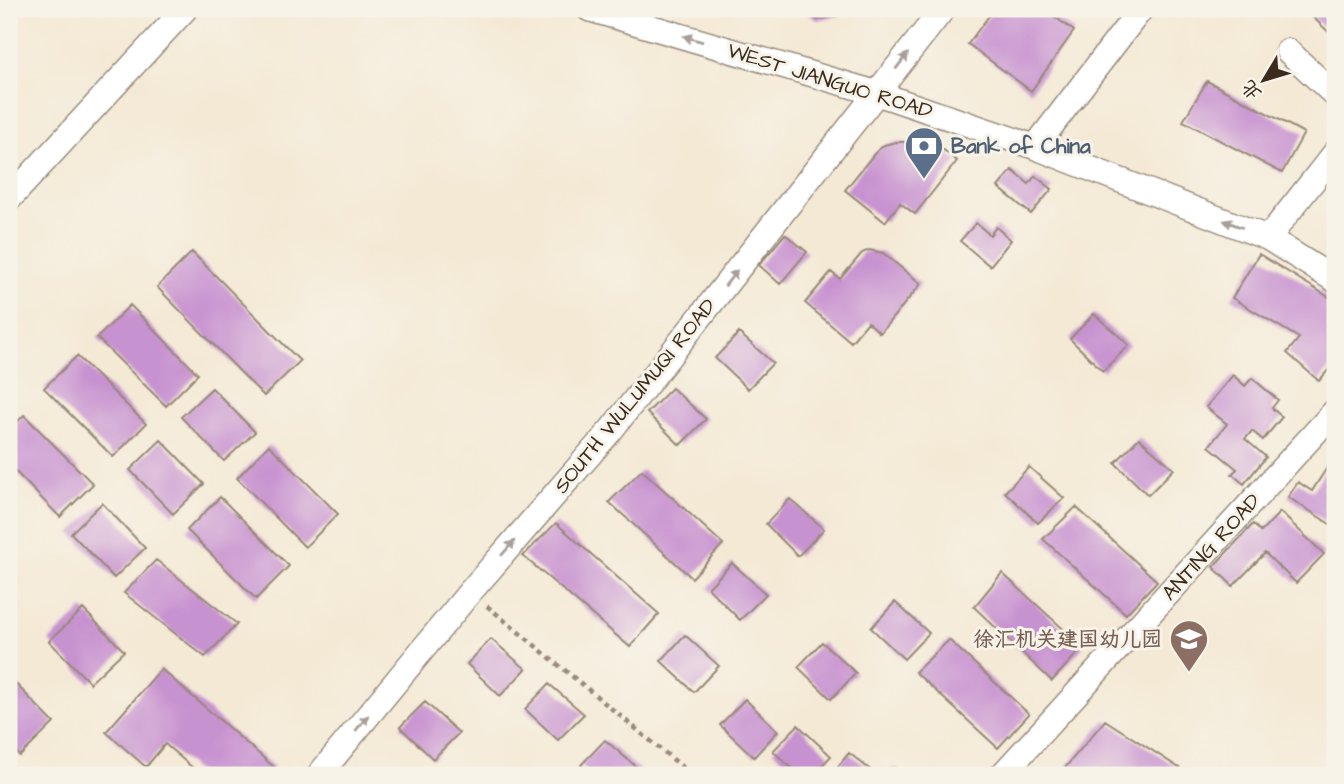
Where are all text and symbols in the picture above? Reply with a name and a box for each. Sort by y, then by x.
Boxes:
one-way arrow [683,34,704,44]
street label: WEST JIANGUO ROAD [724,36,936,126]
north arrow [1228,46,1298,116]
one-way arrow [894,52,909,70]
text: 北 [1235,74,1268,105]
bank icon: Bank of China [903,125,945,180]
place label: Bank of China [951,132,1091,161]
one-way arrow [1222,218,1243,229]
one-way arrow [723,269,737,287]
street label: SOUTH WULUMUQI ROAD [547,292,723,500]
street label: ANTING ROAD [1155,487,1267,607]
one-way arrow [500,539,516,557]
school or university icon: 徐汇机关建国幼儿园 [1168,618,1210,673]
place label: 徐汇机关建国幼儿园 [973,625,1162,654]
one-way arrow [355,714,370,732]

